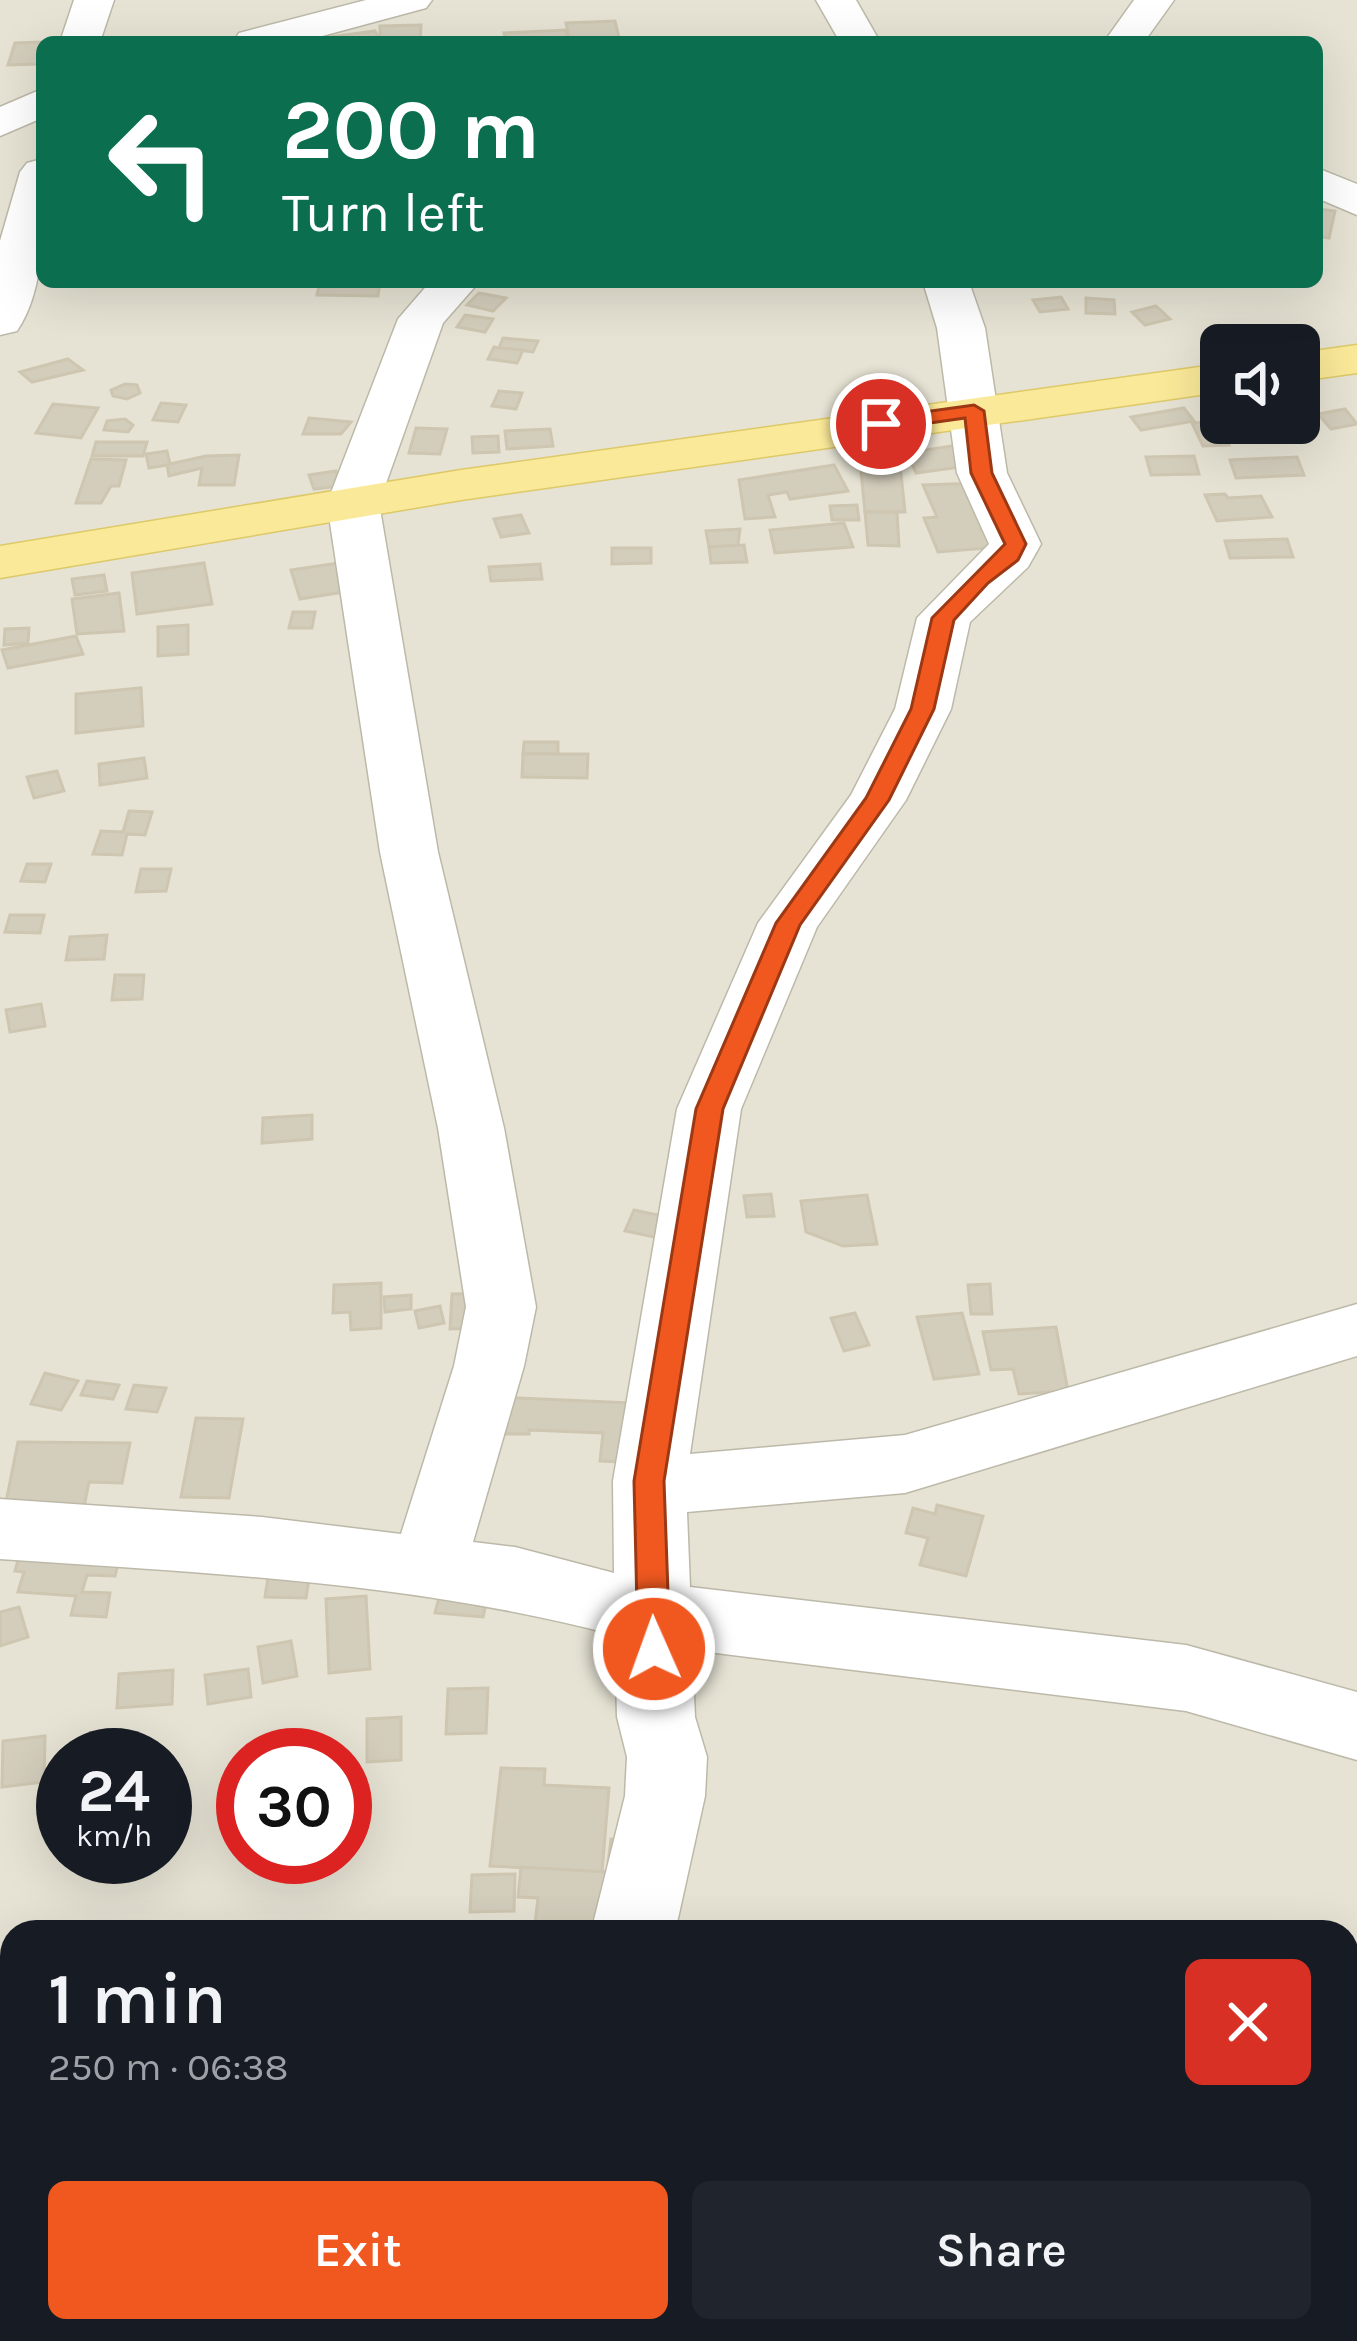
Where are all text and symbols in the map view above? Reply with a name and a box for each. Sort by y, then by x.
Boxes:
text: 200 m [282,81,540,179]
icon: left [84,84,240,240]
text: Turn left [282,181,485,245]
map controls [1200,324,1320,444]
button: sound [1200,324,1320,444]
pin [830,373,932,475]
icon: arrive [848,391,914,457]
position arrow [591,1586,717,1712]
speed limit sign: 30 [216,1728,372,1884]
text: 24 [78,1756,150,1826]
text: km/h [76,1818,152,1854]
text: 1 min [48,1957,227,2041]
button: close [1185,1959,1311,2085]
text: 250 m · 06:38 [48,2044,288,2090]
button: Exit [48,2181,668,2319]
button: Share [692,2181,1311,2319]

